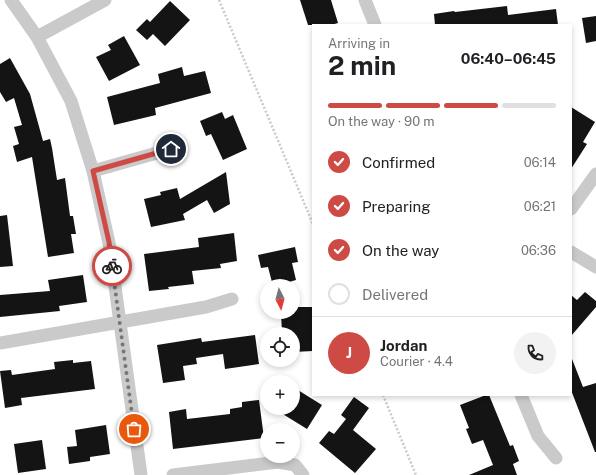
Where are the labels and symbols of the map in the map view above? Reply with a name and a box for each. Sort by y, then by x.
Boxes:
pin [154,132,188,166]
courier [92,246,132,286]
north arrow [260,279,300,319]
pin [117,412,151,446]

